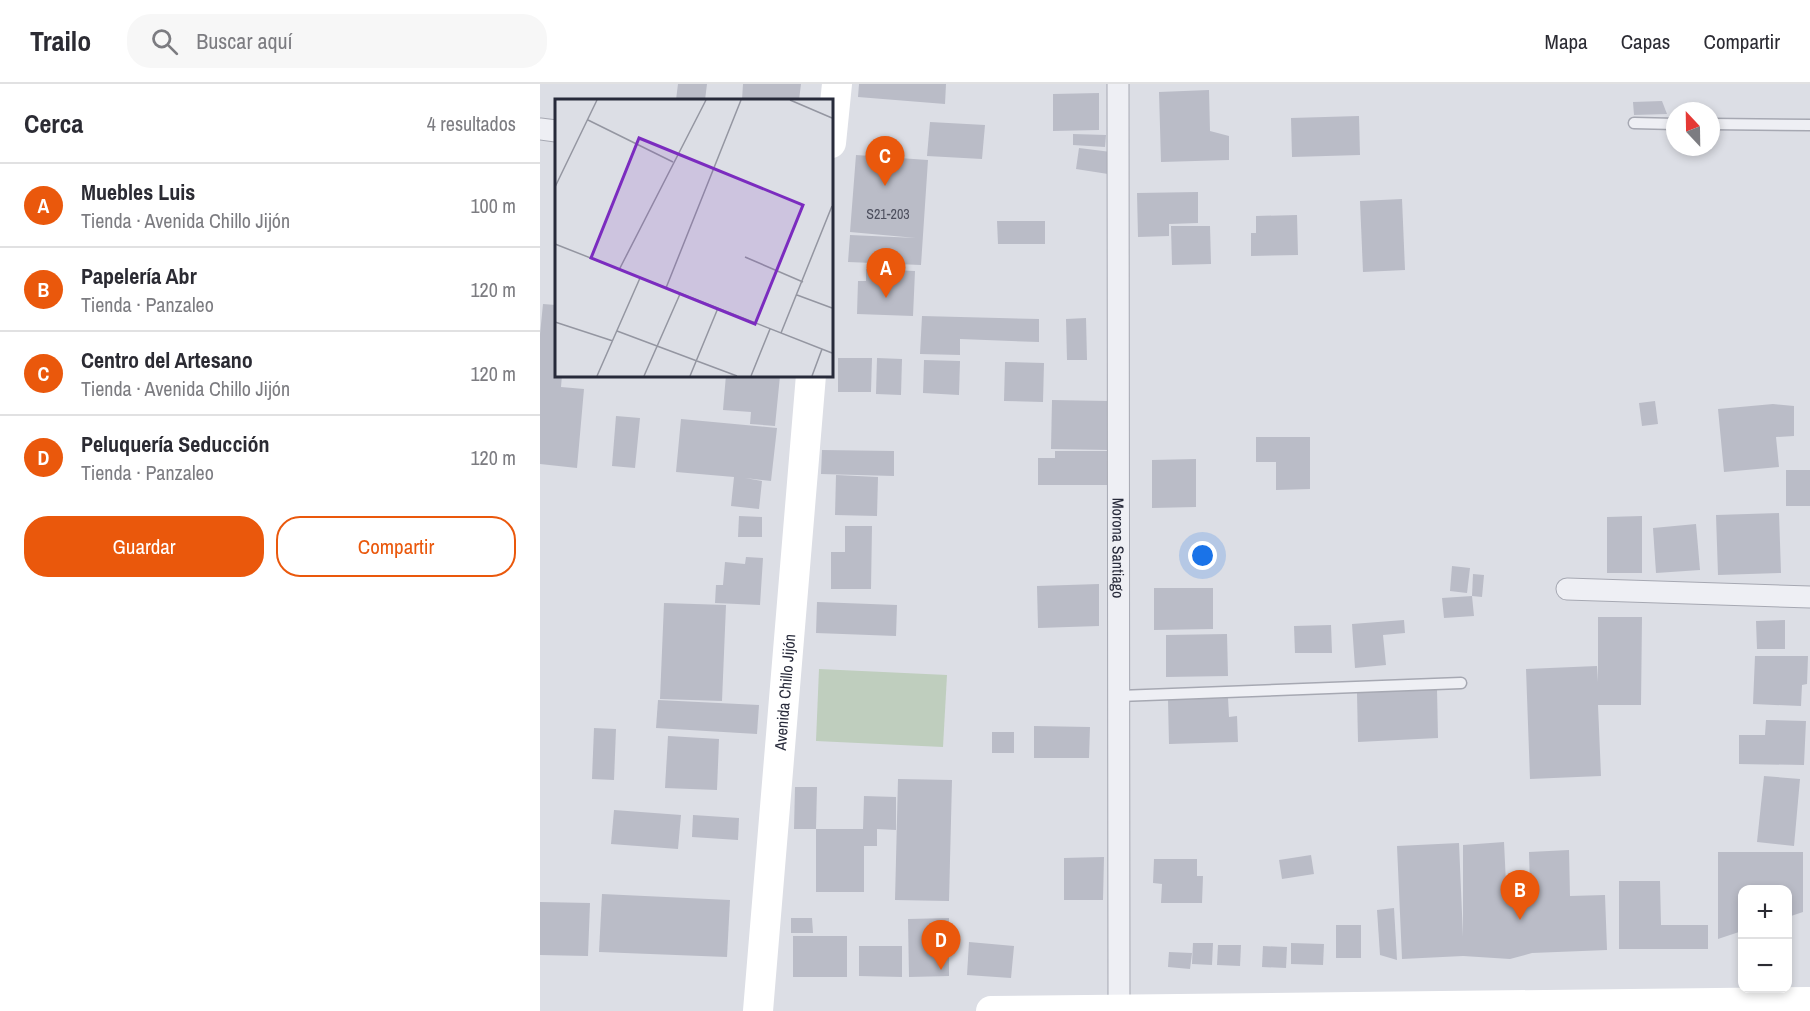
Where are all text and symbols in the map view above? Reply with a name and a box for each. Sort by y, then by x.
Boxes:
search box [127,14,547,68]
text: Trailo [30,22,91,60]
icon: search [148,25,181,58]
text: Buscar aquí [196,26,293,56]
text: Mapa [1545,27,1588,56]
text: Capas [1621,27,1670,56]
text: Compartir [1703,27,1780,56]
inset map [555,99,832,376]
north arrow [1666,102,1720,156]
text: Cerca [24,106,83,141]
text: 4 resultados [427,110,516,137]
pin: C [866,136,904,186]
text: Muebles Luis [81,177,195,207]
text: A [38,192,49,219]
text: 100 m [470,192,516,219]
house number: S21-203 [866,205,910,223]
text: Tienda · Avenida Chillo Jijón [81,207,290,234]
pin: A [866,248,906,298]
text: Papelería Abr [81,261,197,291]
text: B [38,276,49,303]
text: 120 m [470,276,516,303]
text: Tienda · Panzaleo [81,291,214,318]
text: Centro del Artesano [81,345,253,375]
text: C [38,360,49,387]
text: 120 m [470,360,516,387]
text: Tienda · Avenida Chillo Jijón [81,375,290,402]
text: Peluquería Seducción [81,429,270,459]
text: D [38,444,49,471]
text: 120 m [470,444,516,471]
text: Tienda · Panzaleo [81,459,214,486]
street label: Morona Santiago [1107,498,1130,598]
button: Guardar [24,516,264,577]
button: Compartir [276,516,516,577]
your location [1188,541,1217,570]
street label: Avenida Chillo Jijón [769,633,800,752]
pin: B [1500,870,1540,920]
map controls [1738,885,1792,993]
button: + [1738,885,1792,939]
pin: D [922,920,960,970]
button: − [1738,939,1792,993]

